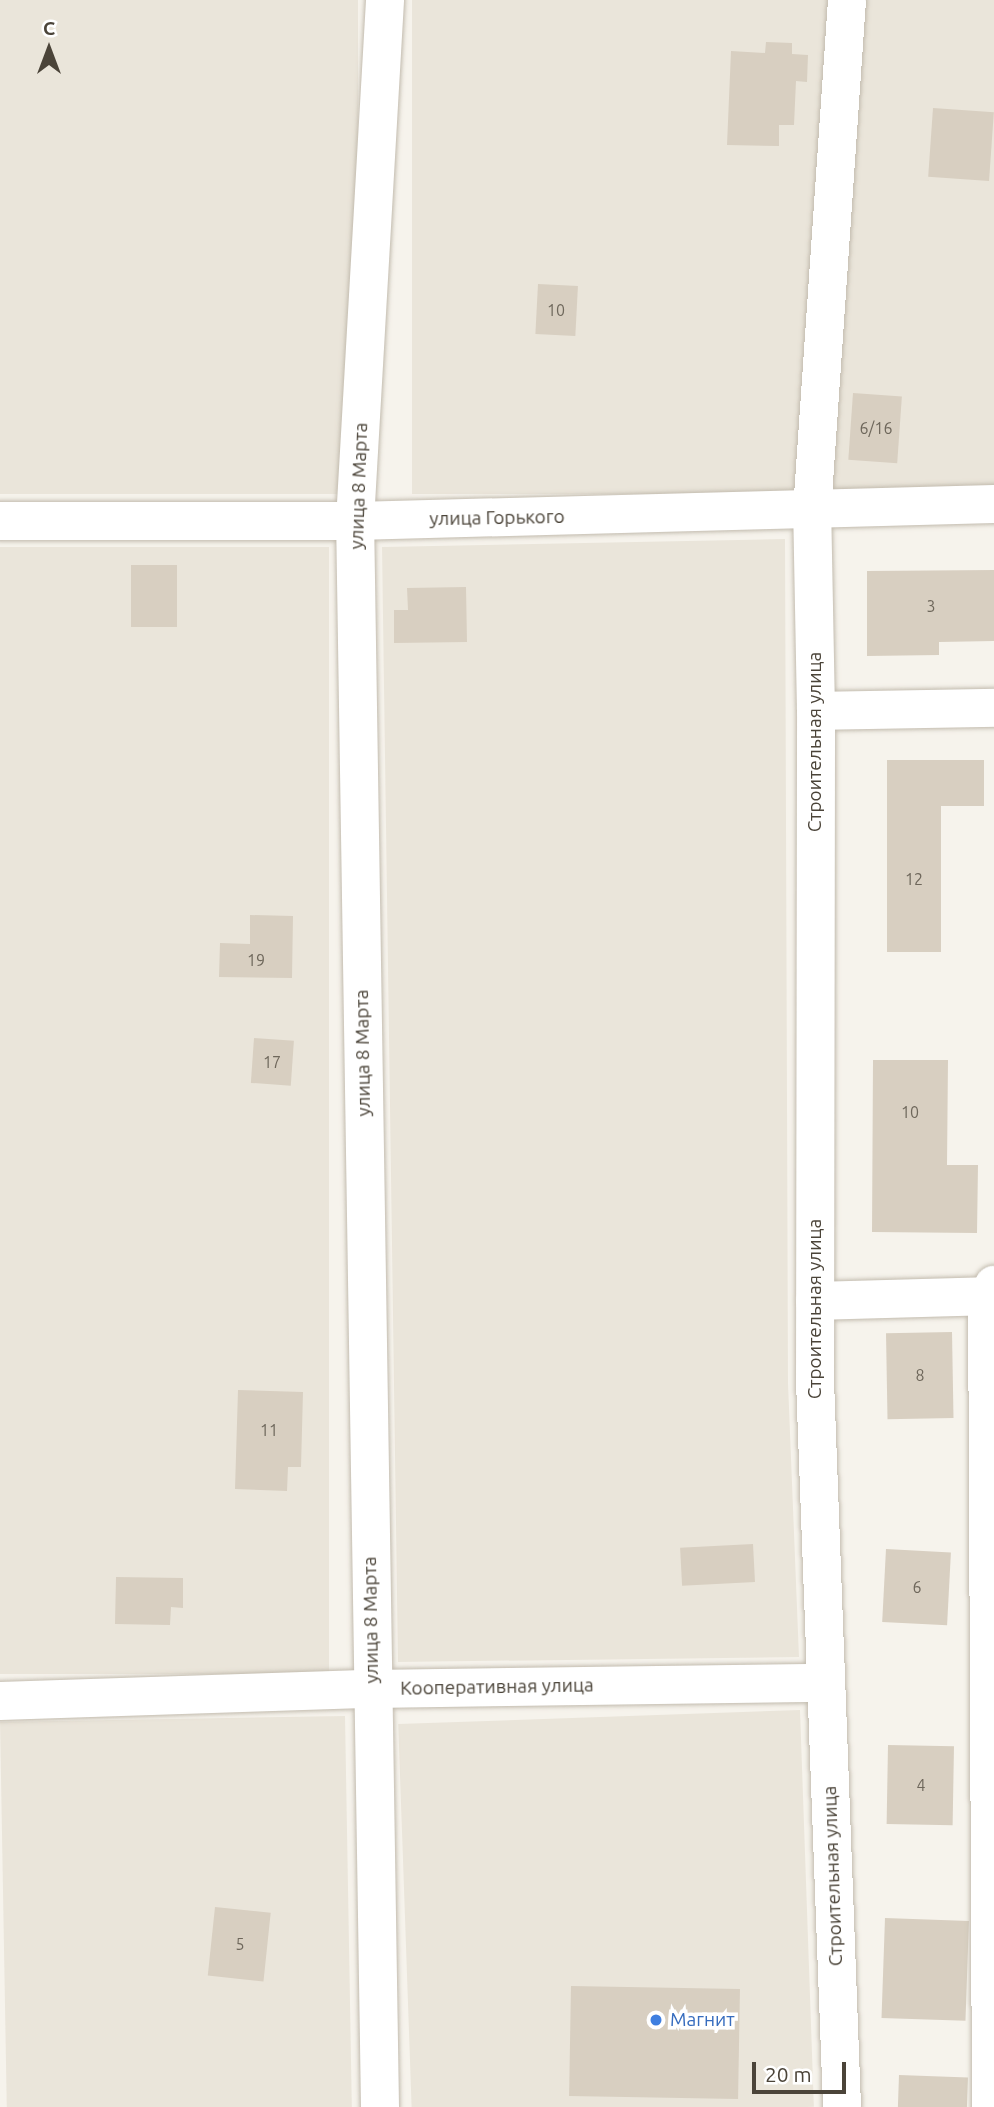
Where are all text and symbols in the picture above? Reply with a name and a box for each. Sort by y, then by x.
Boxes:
north arrow [14,14,84,84]
text: С [43,17,55,39]
house number: 10 [547,300,565,320]
house number: 6/16 [860,418,892,438]
street label: улица 8 Марта [345,422,373,550]
street label: улица Горького [429,505,565,531]
house number: 3 [926,596,936,616]
street label: Строительная улица [804,652,826,832]
house number: 12 [905,869,923,889]
house number: 19 [247,950,265,970]
street label: улица 8 Марта [350,989,376,1117]
house number: 17 [263,1052,281,1072]
house number: 10 [901,1102,919,1122]
street label: Строительная улица [804,1219,826,1399]
house number: 8 [915,1365,925,1385]
house number: 11 [260,1420,278,1440]
street label: улица 8 Марта [358,1556,384,1684]
house number: 6 [912,1577,922,1597]
street label: Кооперативная улица [400,1674,594,1700]
house number: 4 [916,1775,926,1795]
street label: Строительная улица [818,1785,848,1967]
house number: 5 [235,1934,245,1954]
place label: Магнит [670,2009,735,2031]
marker: Магнит [648,2012,664,2028]
scale bar [756,2048,850,2092]
text: 20 m [765,2062,812,2086]

